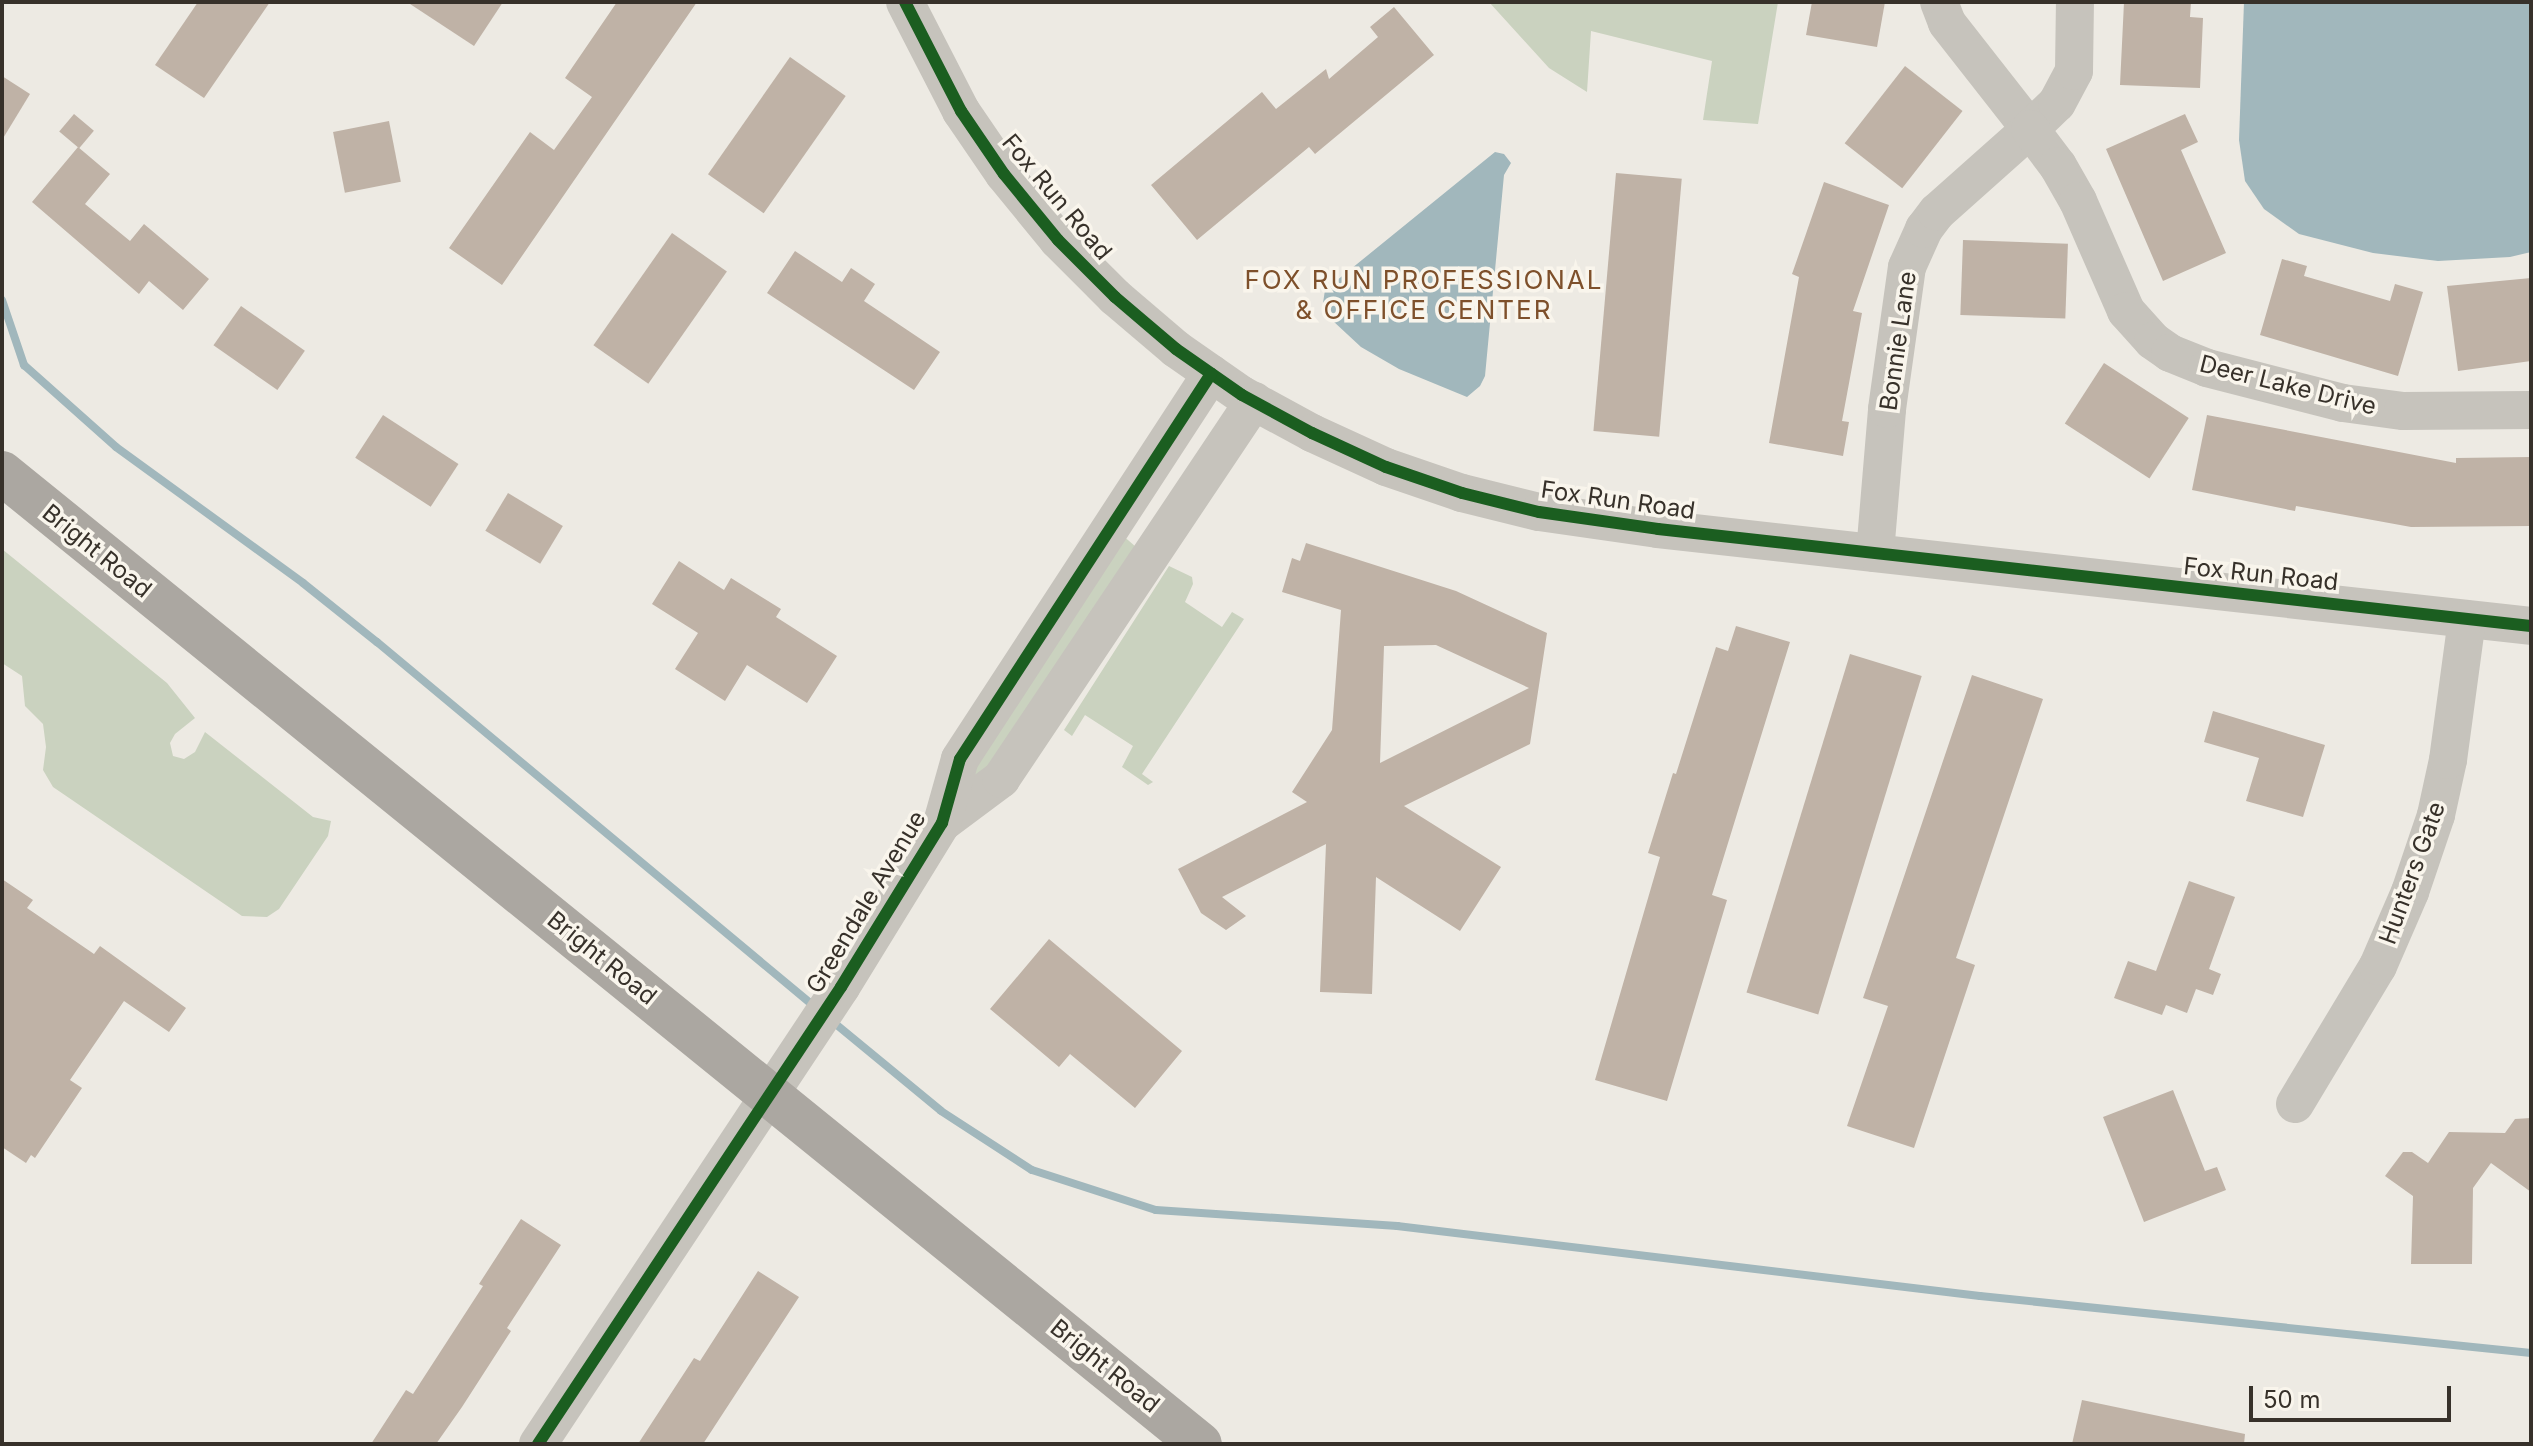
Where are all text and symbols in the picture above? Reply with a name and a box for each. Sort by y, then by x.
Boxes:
street label: Fox Run Road [996,128,1118,266]
district label: FOX RUN PROFESSIONAL & OFFICE CENTER [1244,264,1604,326]
street label: Bonnie Lane [1874,270,1922,412]
street label: Deer Lake Drive [2197,349,2379,421]
street label: Fox Run Road [1539,475,1697,525]
street label: Bright Road [37,498,157,604]
street label: Fox Run Road [2182,552,2340,596]
street label: Hunters Gate [2373,798,2451,948]
street label: Greendale Avenue [800,806,932,998]
street label: Bright Road [542,905,662,1011]
street label: Bright Road [1045,1313,1165,1419]
scale bar [2253,1370,2455,1420]
text: 50 m [2263,1385,2321,1414]

